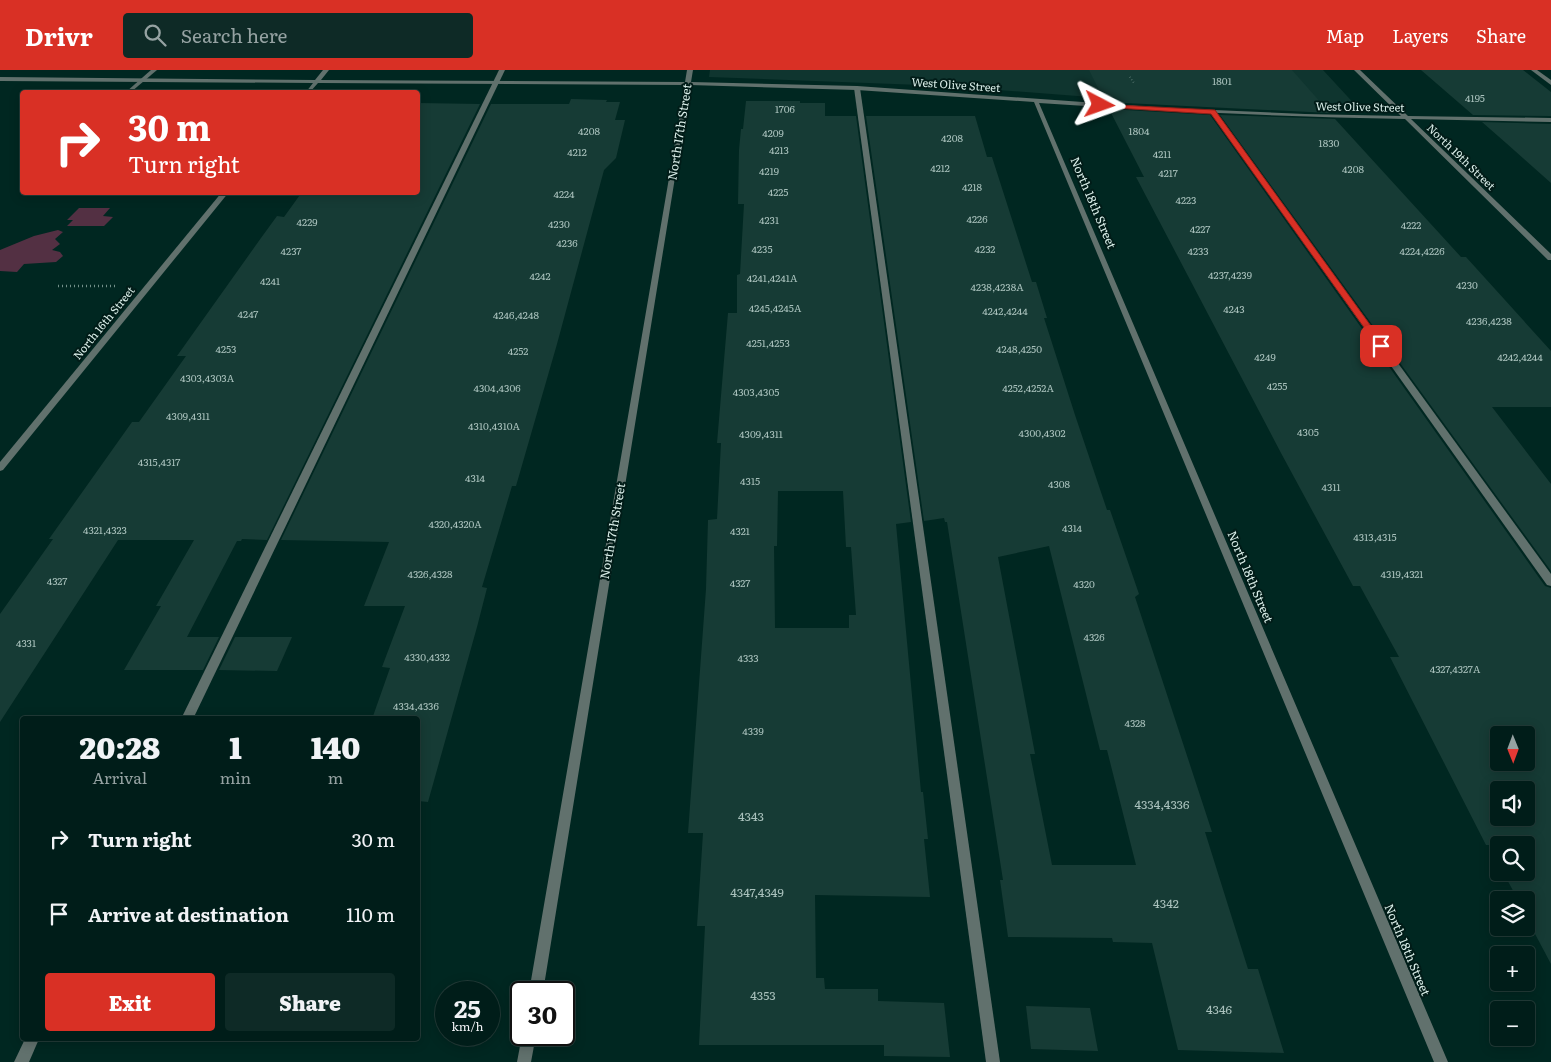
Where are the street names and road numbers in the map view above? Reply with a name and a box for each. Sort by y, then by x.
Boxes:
street label: West Olive Street [911,73,1002,95]
street label: North 17th Street [663,82,696,181]
street label: West Olive Street [1315,97,1405,115]
street label: North 19th Street [1424,119,1500,194]
street label: North 18th Street [1066,154,1121,251]
street label: North 16th Street [69,282,138,362]
street label: North 17th Street [595,481,629,580]
street label: North 18th Street [1223,528,1278,625]
street label: North 18th Street [1380,901,1435,998]

